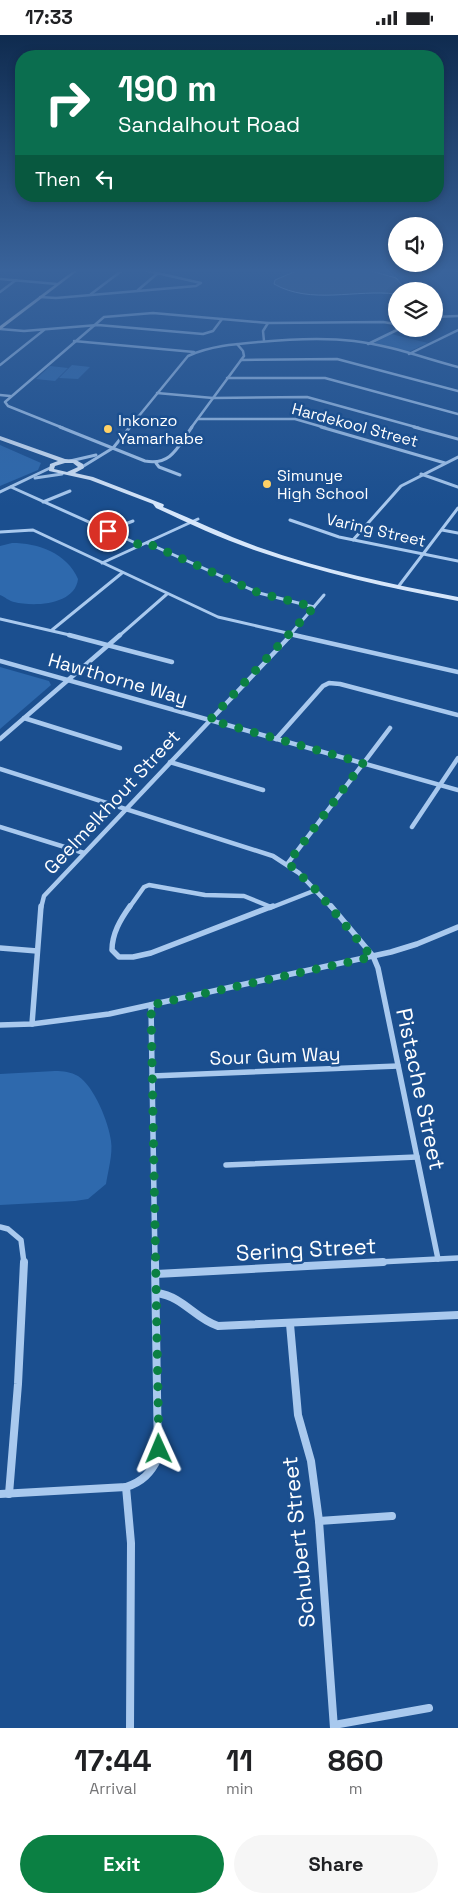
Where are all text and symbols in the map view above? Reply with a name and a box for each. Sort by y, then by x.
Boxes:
text: 17:33 [25,5,73,30]
text: 190 m [118,67,217,111]
icon: right [35,70,100,135]
text: Sandalhout Road [118,110,300,138]
icon: left [91,165,119,193]
text: Then [35,167,81,192]
map controls [388,217,443,337]
button: sound [388,217,443,272]
button: layers [388,282,443,337]
street label: Hardekool Street [289,398,421,452]
place label: Inkonzo Yamarhabe [118,410,203,449]
marker: Inkonzo Yamarhabe [102,423,114,435]
place label: Simunye High School [277,465,368,504]
marker: Simunye High School [261,478,273,490]
street label: Varing Street [324,508,428,552]
pin [87,510,129,552]
icon: arrive [94,517,122,545]
street label: Hawthorne Way [45,647,191,711]
street label: Geelmelkhout Street [38,724,186,880]
street label: Pistache Street [390,1005,452,1173]
street label: Sour Gum Way [209,1041,341,1071]
street label: Sering Street [235,1231,377,1267]
position arrow [132,1422,184,1474]
street label: Schubert Street [275,1455,321,1629]
text: 17:44 [74,1741,152,1780]
text: 11 [226,1741,253,1780]
text: 860 [328,1741,384,1780]
text: Arrival [89,1778,137,1799]
text: min [226,1778,253,1799]
text: m [349,1778,363,1799]
button: Exit [20,1835,224,1893]
button: Share [234,1835,438,1893]

